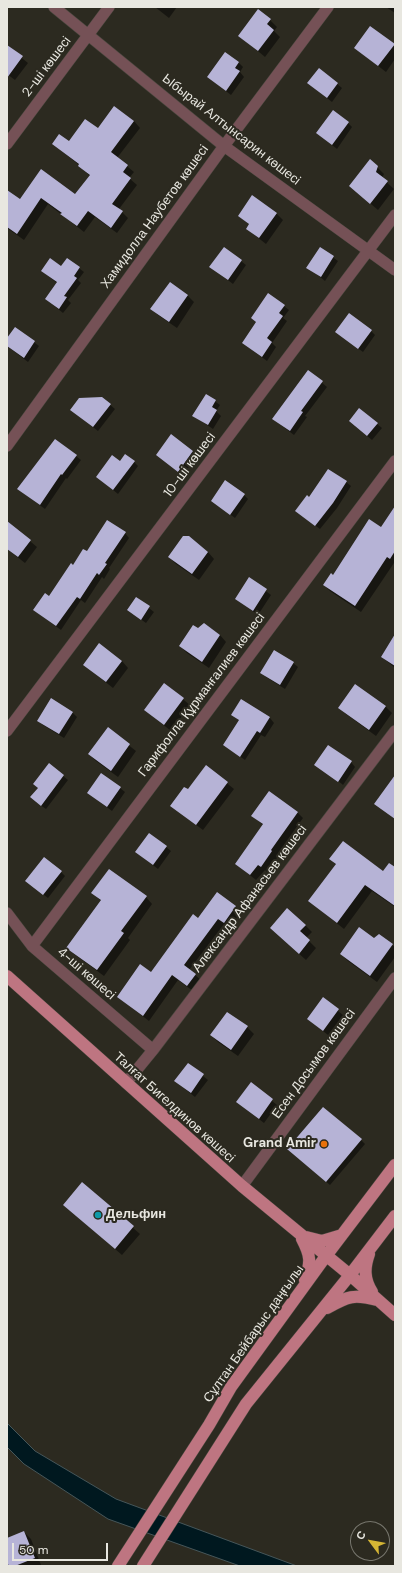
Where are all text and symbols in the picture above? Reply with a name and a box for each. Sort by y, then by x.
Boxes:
street label: 2-ші көшесі [19,34,75,100]
street label: Ыбырай Алтынсарин көшесі [159,71,303,189]
street label: Хамидолла Наубетов көшесі [98,142,212,292]
street label: 10-ші көшесі [161,430,219,500]
street label: Гарифолла Құрманғалиев көшесі [135,610,269,780]
street label: Александр Афанасьев көшесі [189,822,311,976]
street label: 4-ші көшесі [54,945,118,1003]
street label: Есен Досымов көшесі [269,1006,359,1122]
street label: Талғат Бигелдинов көшесі [110,1050,238,1166]
place label: Grand Amir [243,1136,316,1152]
marker: Grand Amir [319,1139,329,1149]
place label: Дельфин [106,1207,166,1223]
marker: Дельфин [93,1210,103,1220]
street label: Сұлтан Бейбарыс даңғылы [201,1262,307,1406]
north arrow [350,1521,390,1561]
text: С [353,1528,369,1542]
scale bar [14,1535,110,1561]
text: 50 m [19,1542,48,1558]

